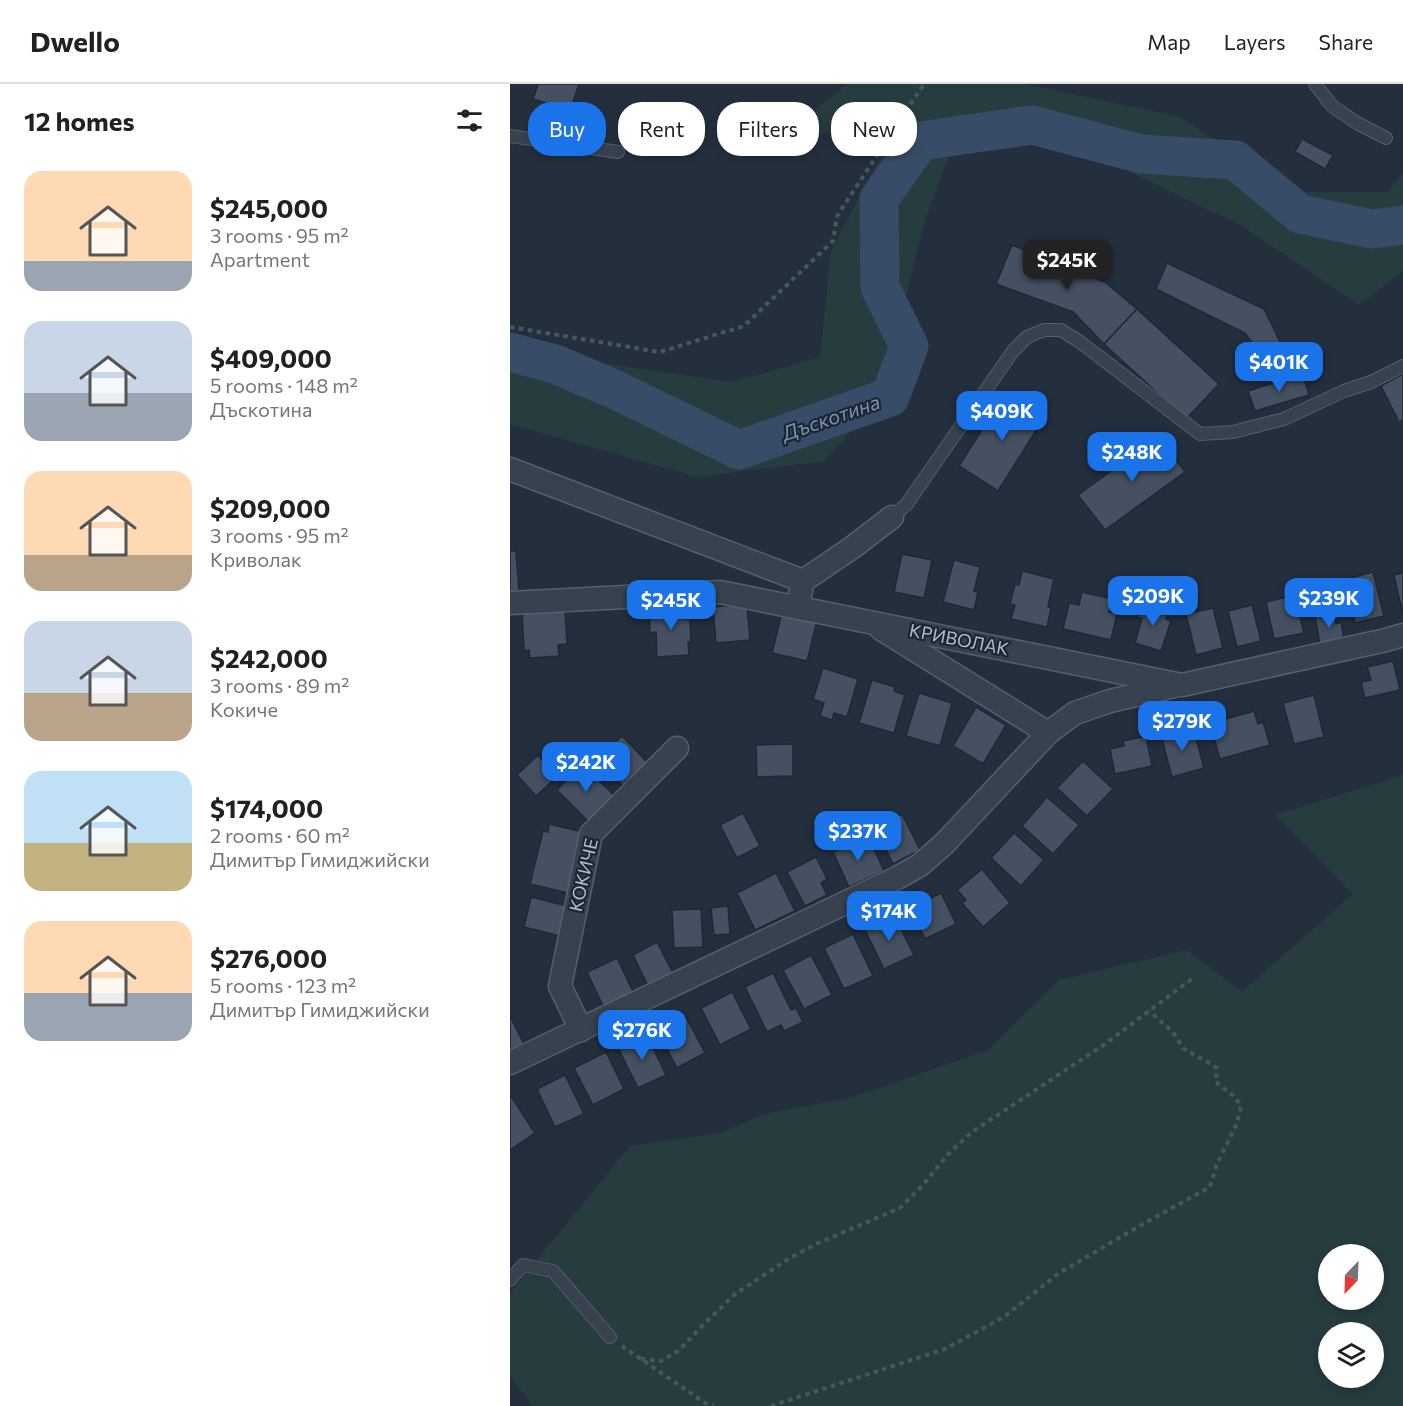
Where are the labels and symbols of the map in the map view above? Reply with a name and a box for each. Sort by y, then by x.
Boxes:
pin: $245K [1025,240,1109,291]
pin: $401K [1237,342,1321,393]
water label: Дъскотина [777,389,883,446]
pin: $409K [960,391,1044,442]
pin: $248K [1090,432,1174,483]
pin: $209K [1111,576,1195,627]
pin: $239K [1287,578,1371,629]
pin: $245K [629,580,713,631]
street label: КРИВОЛАК [907,619,1011,659]
pin: $279K [1140,701,1224,752]
pin: $242K [544,742,628,793]
pin: $237K [816,811,900,862]
street label: КОКИЧЕ [564,836,602,914]
pin: $174K [847,891,931,942]
pin: $276K [600,1010,684,1061]
north arrow [1318,1244,1384,1310]

